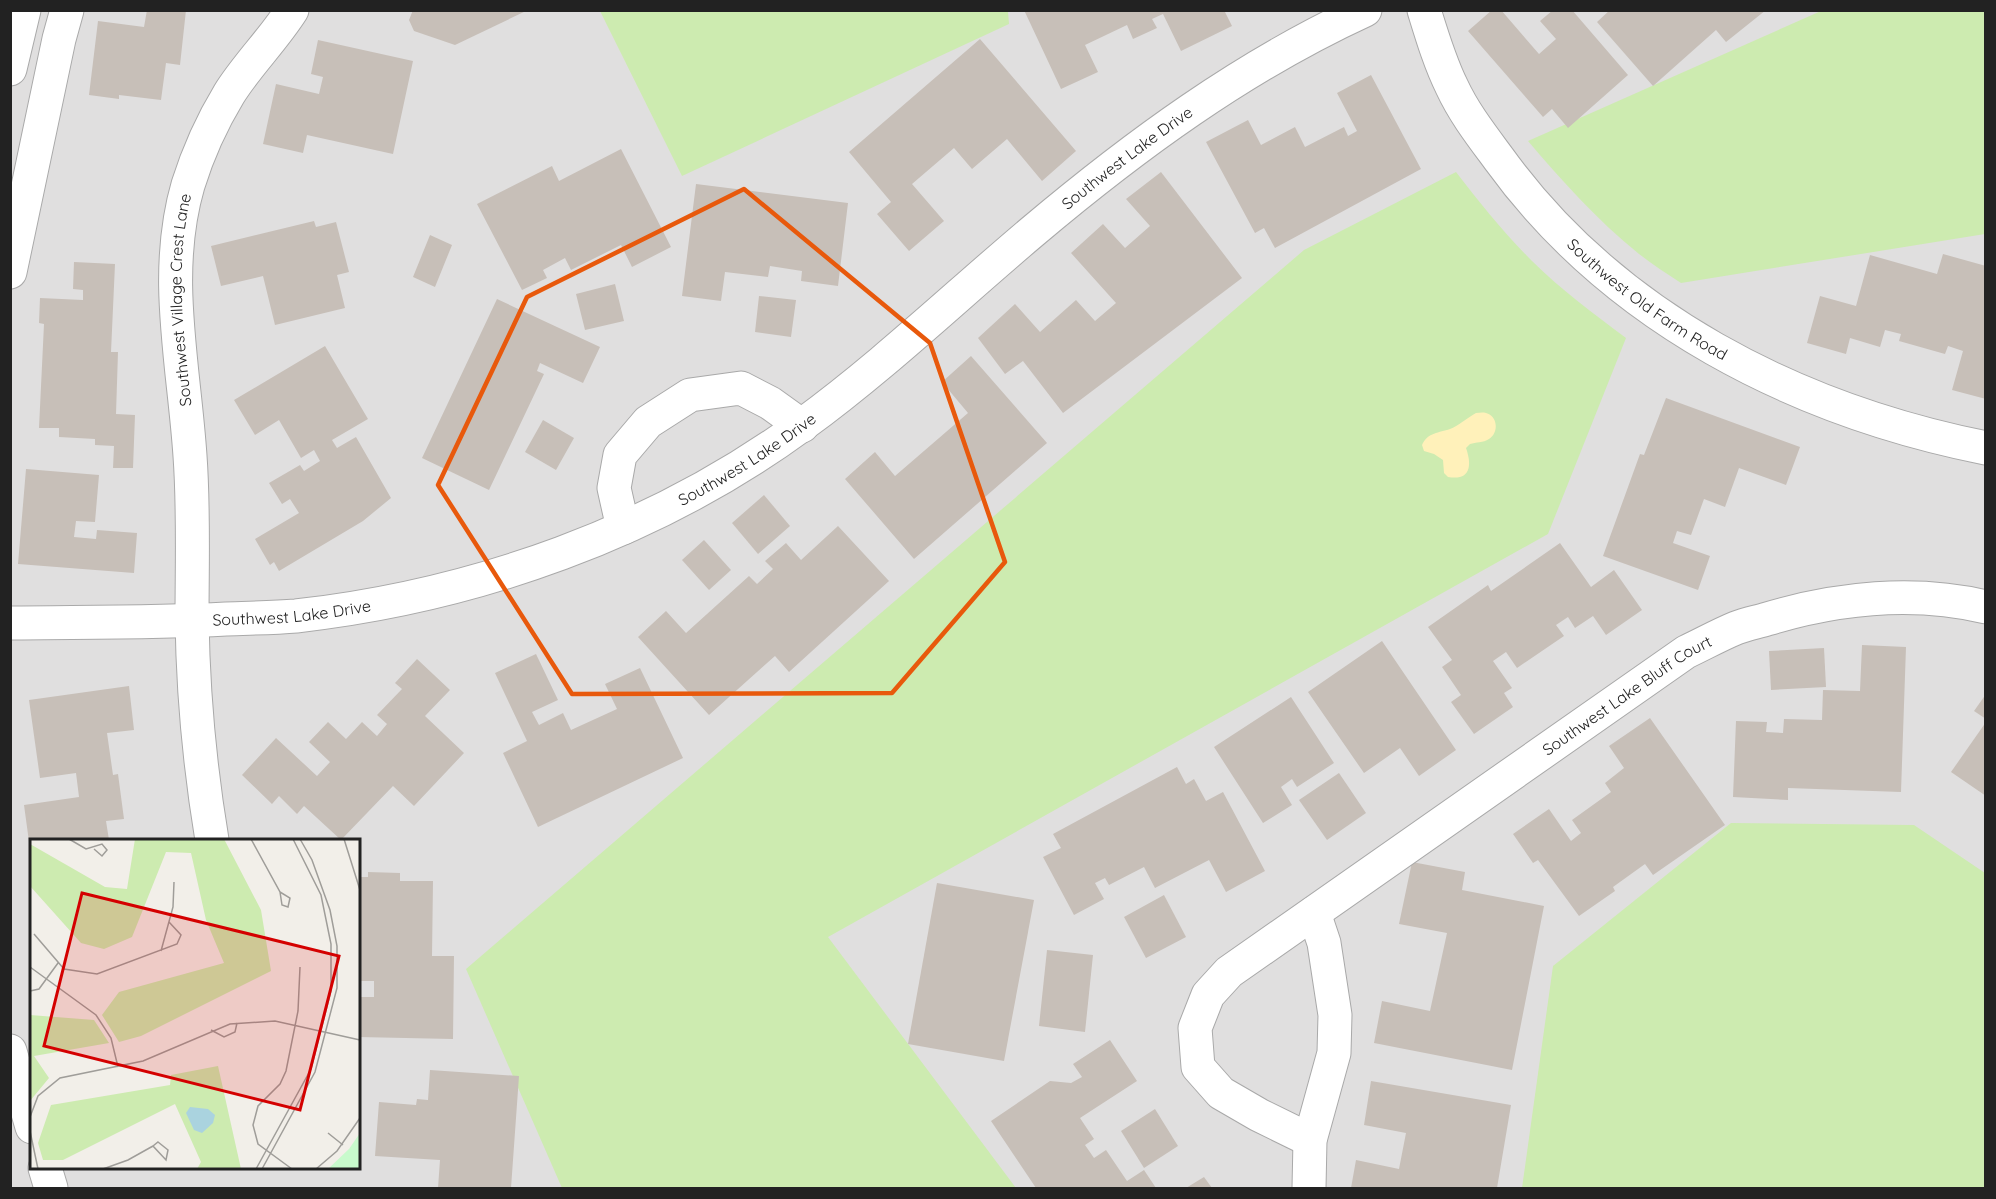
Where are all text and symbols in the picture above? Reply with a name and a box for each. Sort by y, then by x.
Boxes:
street label: Southwest Lake Drive [1057,102,1196,213]
street label: Southwest Village Crest Lane [166,191,195,408]
street label: Southwest Old Farm Road [1563,234,1731,364]
street label: Southwest Lake Drive [675,408,820,510]
street label: Southwest Lake Drive [212,595,372,630]
street label: Southwest Lake Bluff Court [1538,631,1715,760]
inset map [30,839,360,1169]

